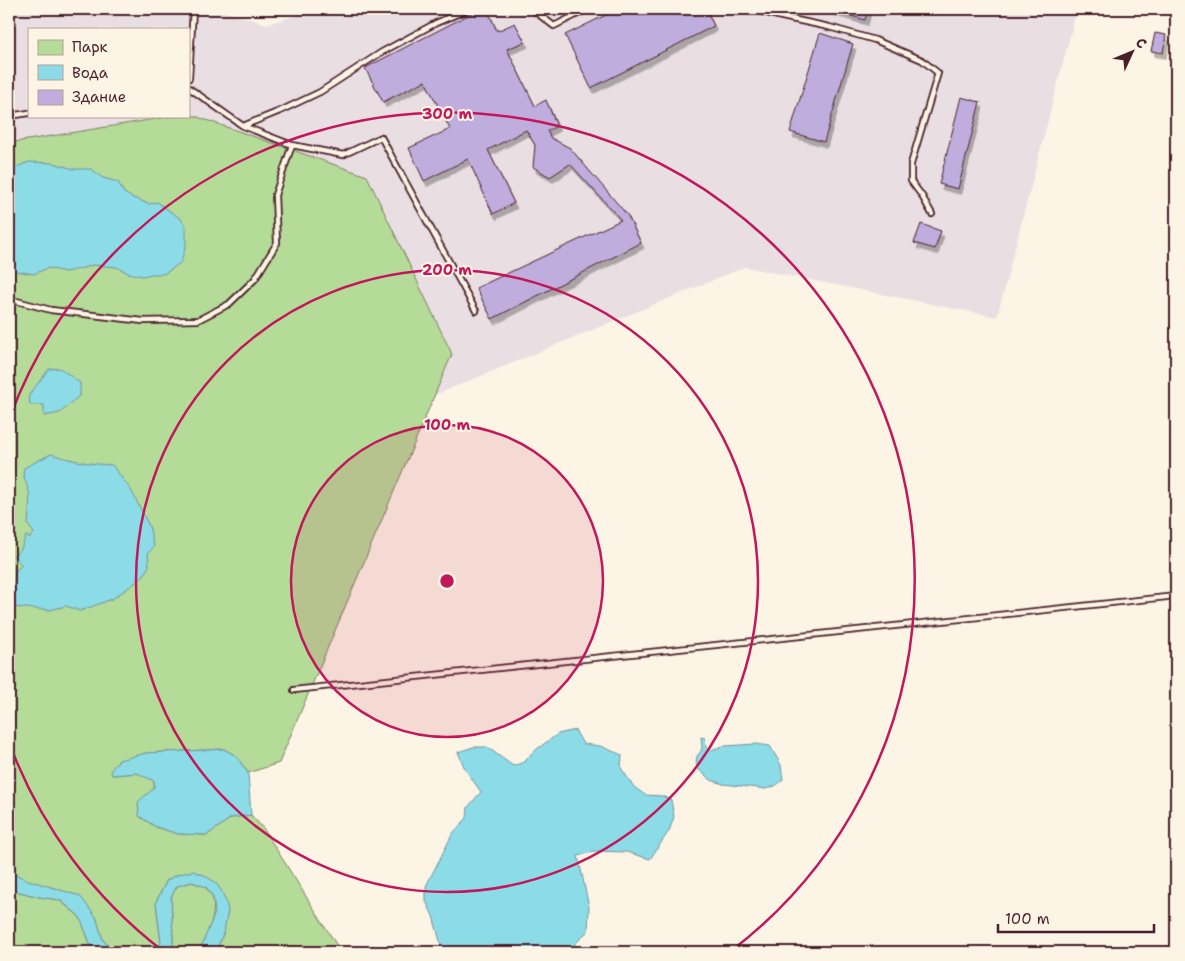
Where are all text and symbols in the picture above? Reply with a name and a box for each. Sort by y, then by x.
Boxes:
legend [28,28,190,118]
north arrow [1108,28,1158,78]
text: С [1132,34,1151,52]
text: Парк [72,37,108,57]
text: Вода [72,63,109,83]
text: Здание [72,87,126,107]
text: 300 m [422,104,472,124]
text: 200 m [422,260,472,280]
text: 100 m [424,415,470,435]
centre of rings [438,572,456,590]
scale bar [998,901,1154,933]
text: 100 m [1005,909,1050,929]

